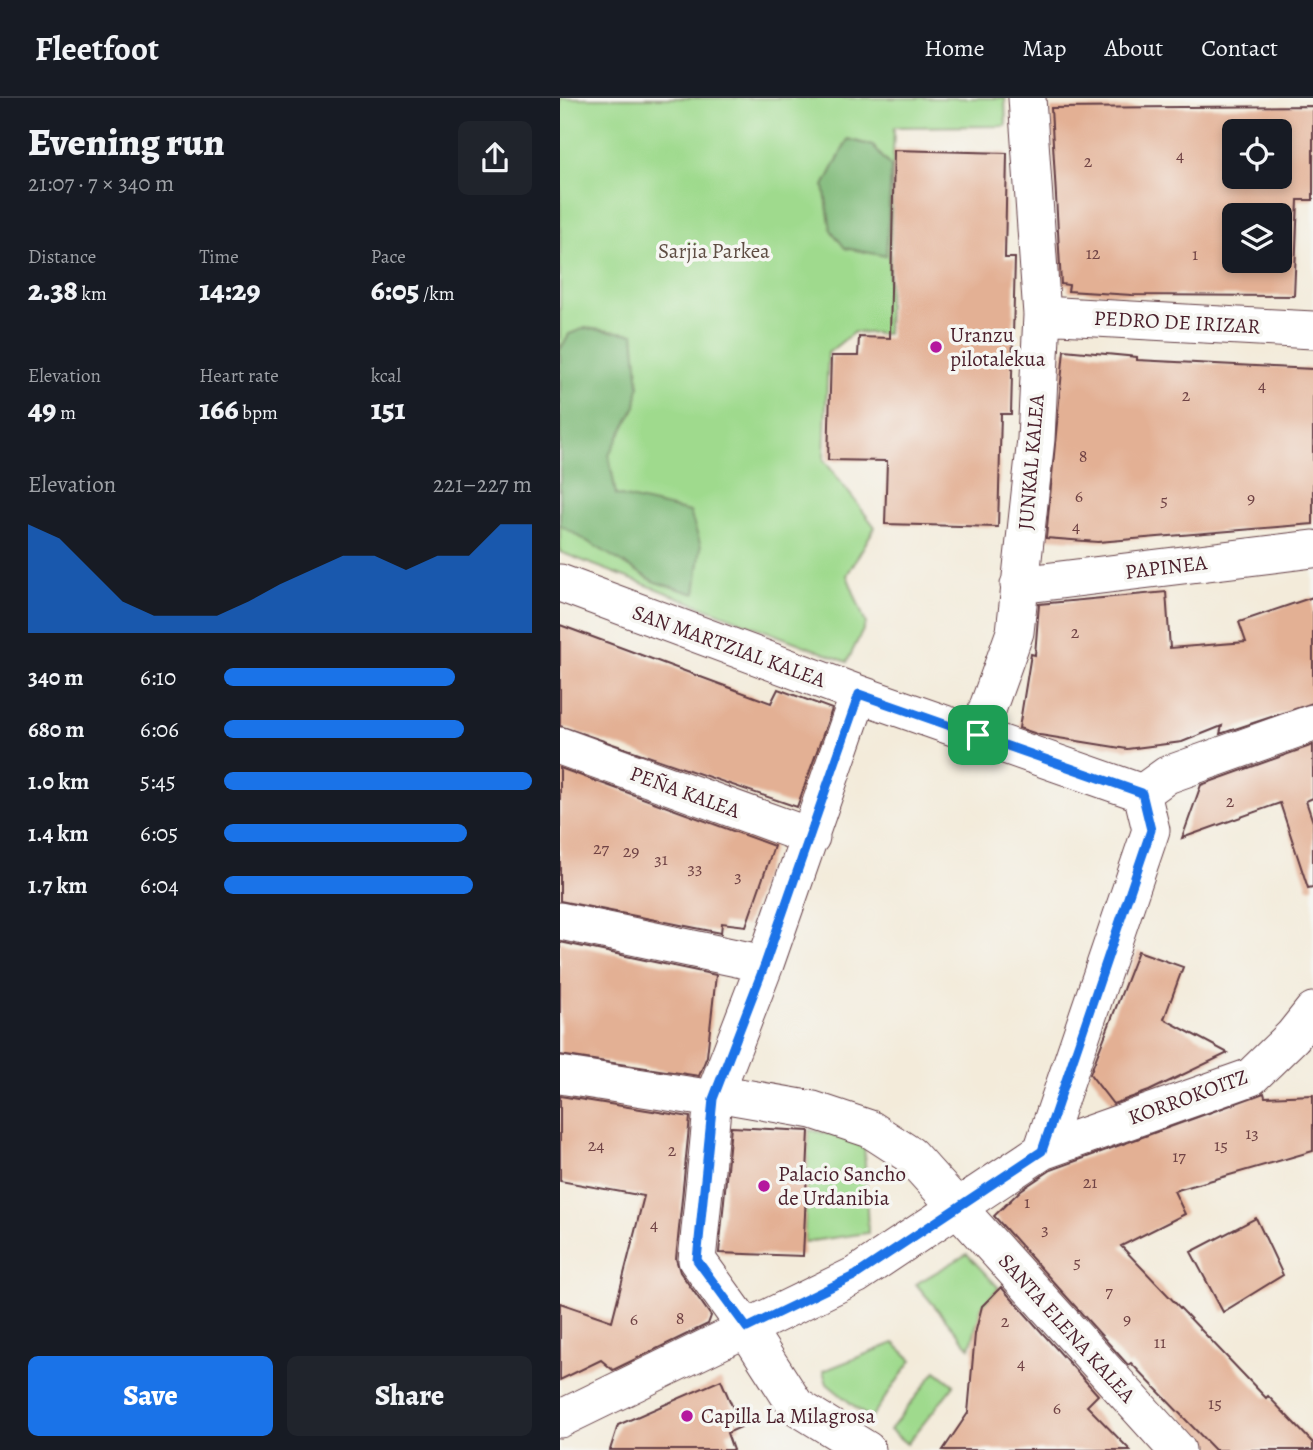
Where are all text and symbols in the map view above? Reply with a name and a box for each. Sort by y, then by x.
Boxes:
text: Fleetfoot [35,26,159,71]
text: Home [924,32,985,64]
text: Map [1023,32,1067,64]
text: About [1105,32,1163,64]
text: Contact [1201,32,1278,64]
text: Evening run [28,116,225,168]
map controls [1222,119,1292,273]
button: locate [1222,119,1292,189]
button: share [458,121,532,195]
house number: 4 [1176,143,1184,167]
house number: 2 [1084,149,1093,173]
text: 21:07 · 7 × 340 m [28,168,174,199]
button: layers [1222,203,1292,273]
park label: Sarjia Parkea [658,237,770,265]
house number: 12 [1086,241,1101,265]
house number: 1 [1192,242,1198,266]
text: Distance [28,244,96,270]
text: Time [199,244,239,270]
text: Pace [371,244,406,270]
text: 2.38 [28,270,78,310]
text: 14:29 [199,270,261,310]
text: 6:05 [371,270,419,310]
text: km [78,281,107,307]
text: /km [419,281,455,307]
street label: PEDRO DE IRIZAR [1093,304,1261,340]
place label: Uranzu pilotalekua [950,321,1046,373]
marker: Uranzu pilotalekua [928,339,944,355]
text: Elevation [28,363,101,389]
text: Heart rate [199,363,279,389]
text: kcal [371,363,401,389]
house number: 4 [1258,373,1266,397]
house number: 2 [1182,383,1191,407]
text: 49 [28,389,56,429]
text: 166 [199,389,239,429]
text: 151 [371,389,405,429]
street label: JUNKAL KALEA [1011,392,1051,531]
text: m [56,400,76,426]
text: bpm [239,400,278,426]
house number: 8 [1079,444,1087,468]
text: Elevation [28,469,116,500]
text: 221–227 m [433,469,532,500]
house number: 6 [1075,484,1083,508]
house number: 9 [1247,486,1255,510]
house number: 5 [1160,488,1168,512]
house number: 4 [1072,514,1080,538]
street label: PAPINEA [1123,548,1209,586]
street label: SAN MARTZIAL KALEA [629,598,830,694]
house number: 2 [1071,620,1080,644]
text: 340 m [28,662,84,693]
text: 6:10 [140,662,176,693]
pin [948,705,1008,765]
text: 680 m [28,714,85,745]
text: 6:06 [140,714,179,745]
icon: arrive [959,716,997,754]
street label: PEÑA KALEA [626,759,745,825]
text: 1.0 km [28,766,89,797]
text: 5:45 [140,766,176,797]
house number: 2 [1226,789,1235,813]
text: 1.4 km [28,818,89,849]
text: 6:05 [140,818,178,849]
house number: 27 [593,836,609,860]
house number: 29 [623,839,639,863]
house number: 31 [654,847,668,871]
house number: 33 [688,856,702,880]
house number: 3 [734,864,742,888]
text: 1.7 km [28,870,88,901]
text: 6:04 [140,870,179,901]
street label: KORROKOITZ [1124,1062,1252,1132]
house number: 13 [1245,1121,1259,1145]
house number: 24 [588,1133,604,1157]
house number: 15 [1214,1133,1228,1157]
house number: 2 [668,1138,677,1162]
house number: 17 [1172,1144,1186,1168]
place label: Palacio Sancho de Urdanibia [778,1160,906,1212]
house number: 21 [1083,1170,1097,1194]
marker: Palacio Sancho de Urdanibia [756,1178,772,1194]
house number: 1 [1024,1190,1030,1214]
house number: 4 [650,1212,658,1236]
house number: 3 [1041,1217,1049,1241]
street label: SANTA ELENA KALEA [992,1247,1142,1409]
house number: 5 [1073,1250,1081,1274]
house number: 7 [1105,1279,1113,1303]
house number: 8 [676,1306,684,1330]
house number: 6 [630,1307,638,1331]
house number: 9 [1123,1307,1131,1331]
house number: 2 [1001,1309,1010,1333]
house number: 11 [1154,1330,1166,1354]
house number: 4 [1017,1351,1025,1375]
button: Save [28,1356,273,1436]
button: Share [287,1356,532,1436]
house number: 15 [1208,1391,1222,1415]
house number: 6 [1053,1396,1061,1420]
place label: Capilla La Milagrosa [701,1402,875,1430]
marker: Capilla La Milagrosa [679,1408,695,1424]

